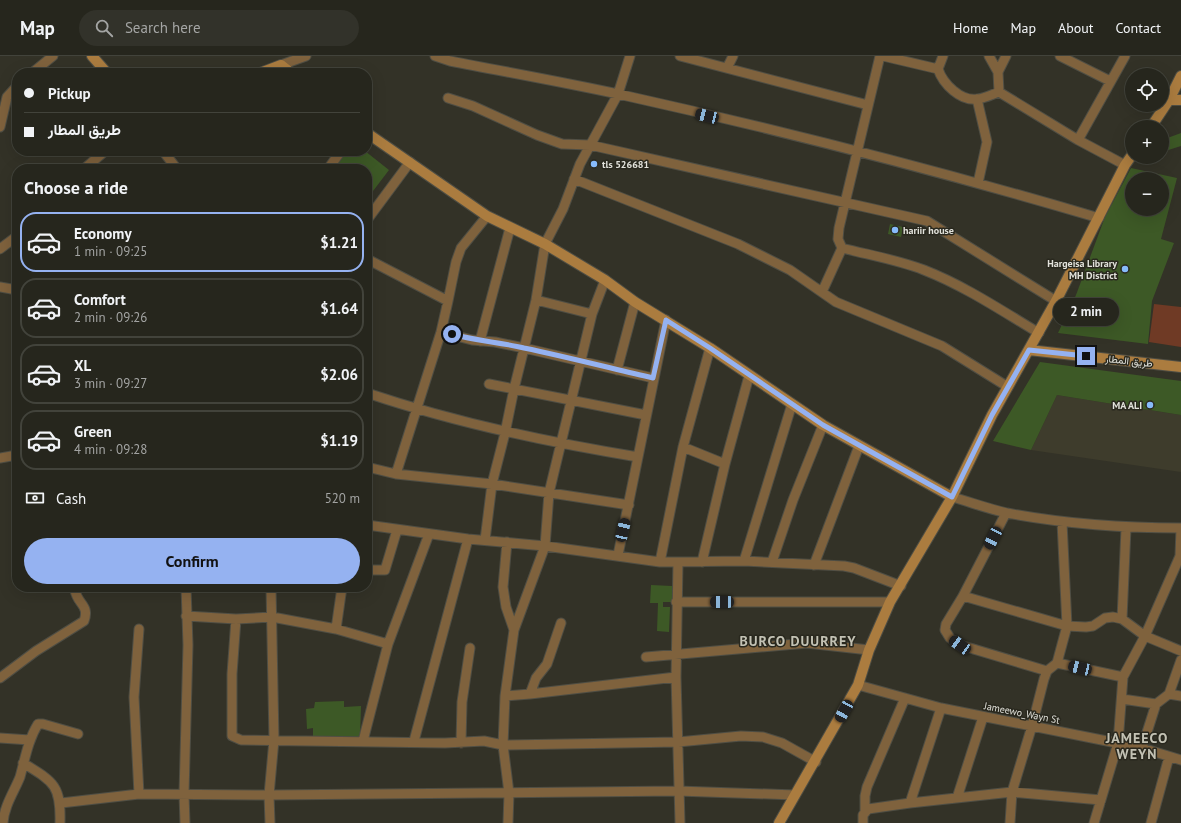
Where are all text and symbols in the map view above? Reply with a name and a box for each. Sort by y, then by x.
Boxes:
search box [79,10,359,46]
text: Map [20,16,55,40]
icon: search [93,17,115,39]
text: Search here [125,18,201,37]
text: Home [953,19,988,37]
text: Map [1010,19,1036,37]
text: About [1058,19,1094,37]
text: Contact [1116,19,1161,37]
map controls [1125,68,1169,216]
button: locate [1125,68,1169,112]
text: Pickup [48,84,91,103]
car [694,107,720,125]
text: طريق المطار [48,120,121,139]
button: + [1125,120,1169,164]
place label: tls 526681 [602,158,649,171]
marker: tls 526681 [589,159,599,169]
button: − [1125,172,1169,216]
text: Choose a ride [24,176,128,199]
icon: car [26,224,62,260]
text: Economy [74,224,132,243]
place label: hariir house [903,224,954,237]
marker: hariir house [890,225,900,235]
text: $1.21 [320,233,358,252]
text: 1 min · 09:25 [74,243,147,260]
place label: Hargeisa Library MH District [1047,257,1118,282]
marker: Hargeisa Library MH District [1120,264,1130,274]
icon: car [26,290,62,326]
text: Comfort [74,290,126,309]
callout: 2 min [1053,298,1119,326]
text: $1.64 [320,299,358,318]
text: 2 min [1070,303,1102,320]
text: 2 min · 09:26 [74,309,147,326]
route start [443,325,461,343]
route end [1077,347,1095,365]
street label: طريق المطار [1104,352,1154,370]
icon: car [26,356,62,392]
text: XL [74,356,91,375]
text: $2.06 [320,365,358,384]
text: 3 min · 09:27 [74,375,147,392]
place label: MA ALI [1112,399,1142,412]
marker: MA ALI [1145,400,1155,410]
icon: car [26,422,62,458]
text: Green [74,422,112,441]
text: $1.19 [320,431,358,450]
text: 4 min · 09:28 [74,441,147,458]
icon: cash [24,487,46,509]
text: Cash [56,489,86,508]
text: 520 m [325,490,360,507]
car [614,517,632,543]
car [982,525,1004,551]
button: Confirm [24,538,360,584]
car [710,596,734,608]
district label: BURCO DUURREY [739,632,857,650]
car [947,633,973,657]
car [1067,659,1093,677]
car [833,698,855,724]
street label: Jameewo_Wayn St [982,699,1062,727]
district label: JAMEECO WEYN [1105,729,1168,763]

